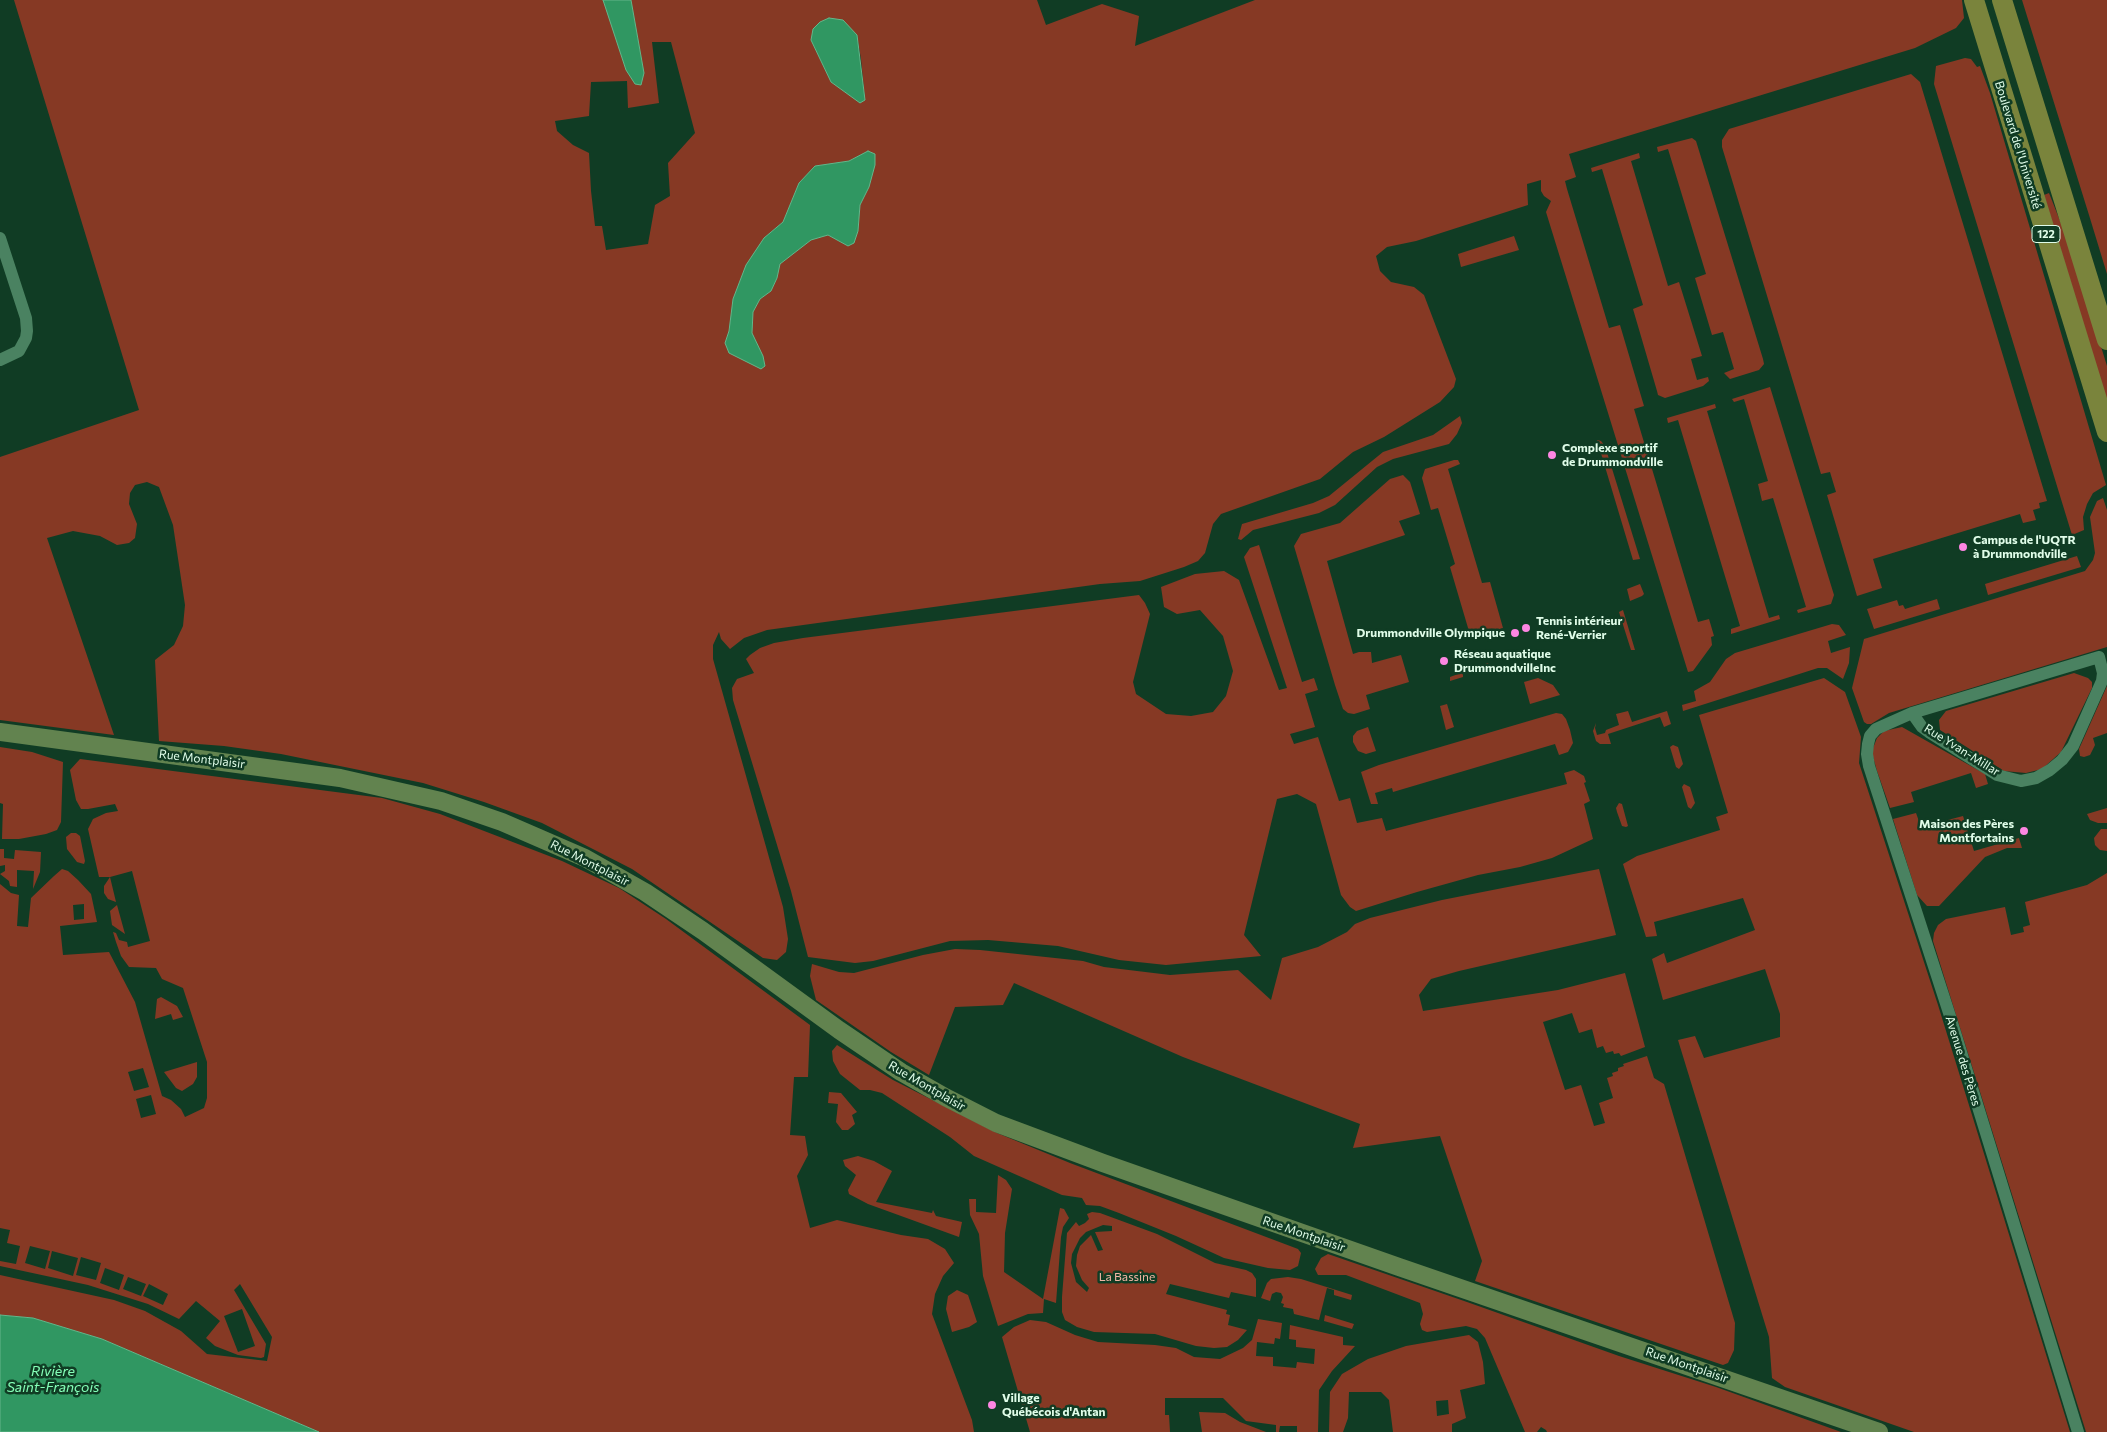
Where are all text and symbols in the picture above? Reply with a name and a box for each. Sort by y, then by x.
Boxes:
street label: Boulevard de l'Université [1992,79,2044,211]
road number: 122 [2032,225,2060,242]
place label: Complexe sportif de Drummondville [1562,441,1663,469]
marker: Complexe sportif de Drummondville [1546,449,1558,461]
place label: Campus de l'UQTR à Drummondville [1973,533,2076,561]
marker: Campus de l'UQTR à Drummondville [1957,541,1969,553]
place label: Tennis intérieur René-Verrier [1536,614,1622,642]
marker: Tennis intérieur René-Verrier [1520,622,1532,634]
place label: Drummondville Olympique [1357,626,1505,640]
marker: Drummondville Olympique [1509,627,1521,639]
place label: Réseau aquatique DrummondvilleInc [1454,647,1556,675]
marker: Réseau aquatique DrummondvilleInc [1438,655,1450,667]
street label: Rue Yvan-Millar [1922,721,2002,779]
street label: Rue Montplaisir [158,747,246,771]
place label: Maison des Pères Montfortains [1919,817,2014,845]
marker: Maison des Pères Montfortains [2018,825,2030,837]
street label: Rue Montplaisir [548,837,632,889]
street label: Avenue des Pères [1942,1014,1984,1108]
street label: Rue Montplaisir [886,1058,968,1114]
street label: Rue Montplaisir [1261,1213,1347,1255]
park label: La Bassine [1099,1270,1155,1284]
street label: Rue Montplaisir [1644,1344,1730,1386]
water label: Rivière Saint-François [7,1363,99,1395]
place label: Village Québécois d'Antan [1002,1391,1105,1419]
marker: Village Québécois d'Antan [986,1399,998,1411]

